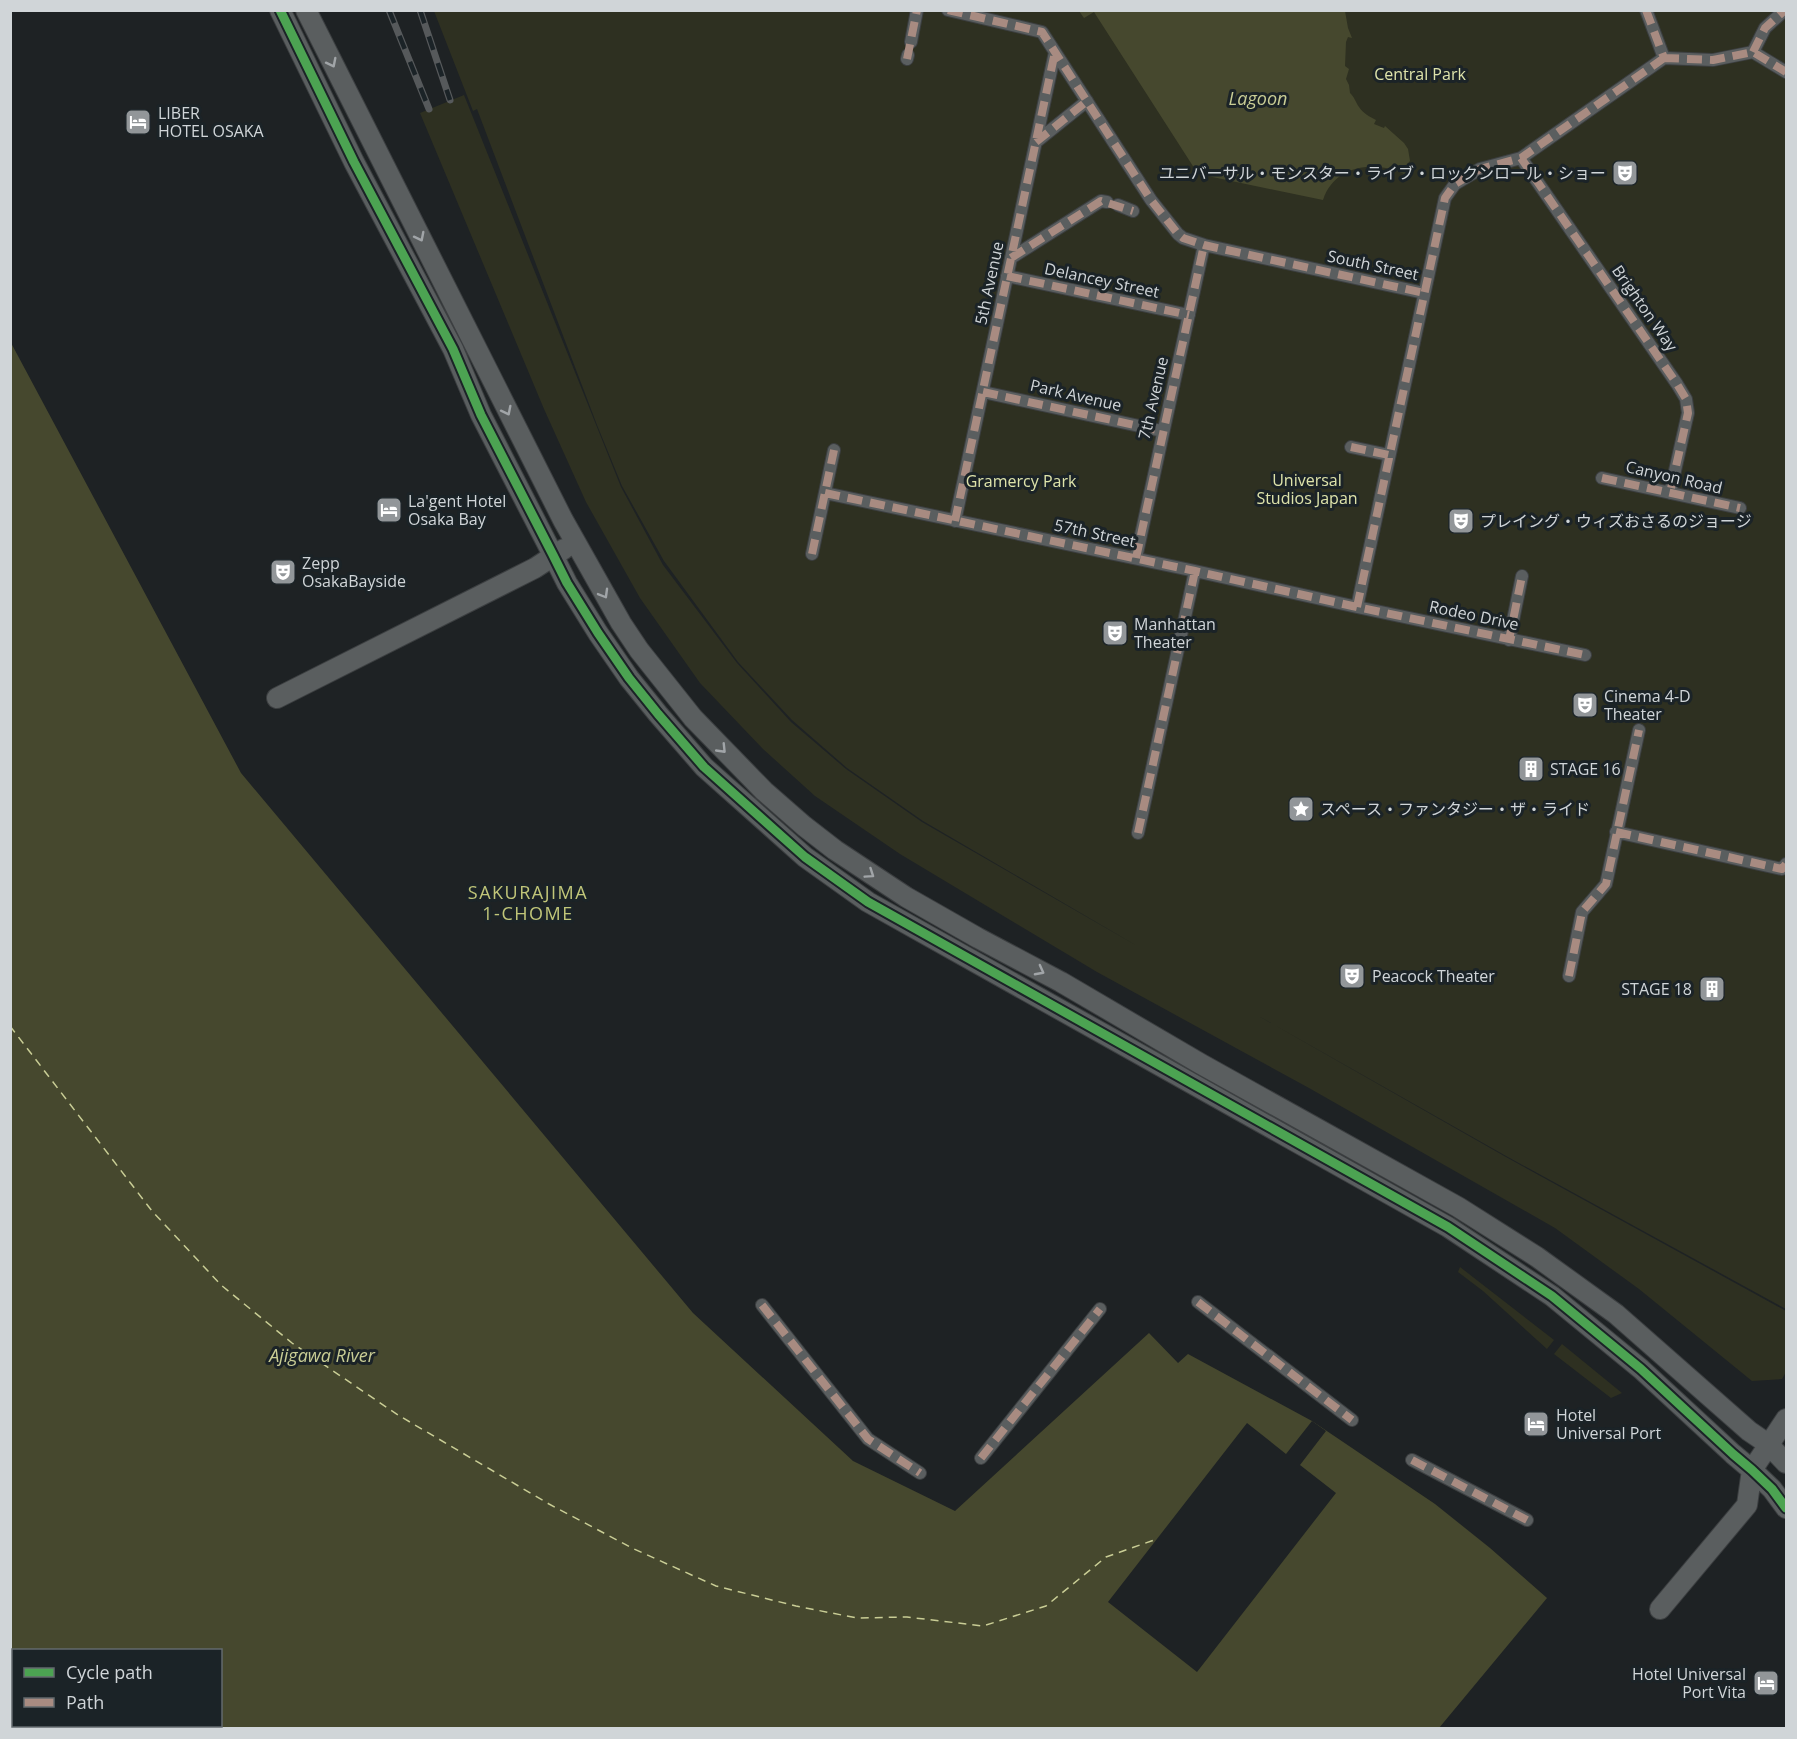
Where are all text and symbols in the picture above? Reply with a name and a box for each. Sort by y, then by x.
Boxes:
one-way arrow [325,56,336,67]
park label: Central Park [1374,63,1466,85]
water label: Lagoon [1229,86,1287,110]
place label: LIBER HOTEL OSAKA [158,102,265,142]
hotel icon: LIBER HOTEL OSAKA [123,107,153,137]
theatre icon: ユニバーサル・モンスター・ライブ・ロックンロール・ショー [1610,158,1640,188]
place label: ユニバーサル・モンスター・ライブ・ロックンロール・ショー [1159,162,1606,184]
one-way arrow [412,231,424,242]
street label: 5th Avenue [969,239,1009,327]
street label: South Street [1325,245,1421,285]
street label: Delancey Street [1043,257,1162,303]
street label: Brighton Way [1607,261,1683,356]
street label: 7th Avenue [1133,354,1173,442]
street label: Park Avenue [1028,374,1124,416]
one-way arrow [500,405,512,416]
street label: Canyon Road [1623,455,1725,499]
park label: Universal Studios Japan [1256,469,1358,509]
park label: Gramercy Park [966,470,1077,492]
place label: La'gent Hotel Osaka Bay [408,490,506,530]
hotel icon: La'gent Hotel Osaka Bay [374,495,404,525]
theatre icon: プレイング・ウィズおさるのジョージ [1446,506,1476,536]
place label: プレイング・ウィズおさるのジョージ [1480,510,1752,532]
street label: 57th Street [1052,514,1138,552]
place label: Zepp OsakaBayside [302,552,406,592]
theatre icon: Zepp OsakaBayside [268,557,298,587]
one-way arrow [597,588,609,598]
street label: Rodeo Drive [1427,595,1521,635]
place label: Manhattan Theater [1134,613,1216,653]
theatre icon: Manhattan Theater [1100,618,1130,648]
place label: Cinema 4-D Theater [1604,685,1691,725]
theatre icon: Cinema 4-D Theater [1570,690,1600,720]
one-way arrow [714,741,725,752]
building icon: STAGE 16 [1516,754,1546,784]
place label: STAGE 16 [1550,758,1621,780]
place icon: スペース・ファンタジー・ザ・ライド [1286,794,1316,824]
place label: スペース・ファンタジー・ザ・ライド [1320,798,1590,820]
one-way arrow [864,867,874,879]
district label: SAKURAJIMA 1-CHOME [468,880,588,925]
theatre icon: Peacock Theater [1337,961,1367,991]
one-way arrow [1033,964,1044,975]
place label: Peacock Theater [1372,965,1495,987]
building icon: STAGE 18 [1697,974,1727,1004]
place label: STAGE 18 [1621,978,1692,1000]
water label: Ajigawa River [267,1343,376,1367]
place label: Hotel Universal Port [1556,1404,1662,1444]
hotel icon: Hotel Universal Port [1521,1409,1551,1439]
legend [12,1649,222,1727]
text: Cycle path [66,1660,153,1684]
place label: Hotel Universal Port Vita [1632,1663,1746,1703]
hotel icon: Hotel Universal Port Vita [1751,1668,1781,1698]
text: Path [66,1690,104,1714]

